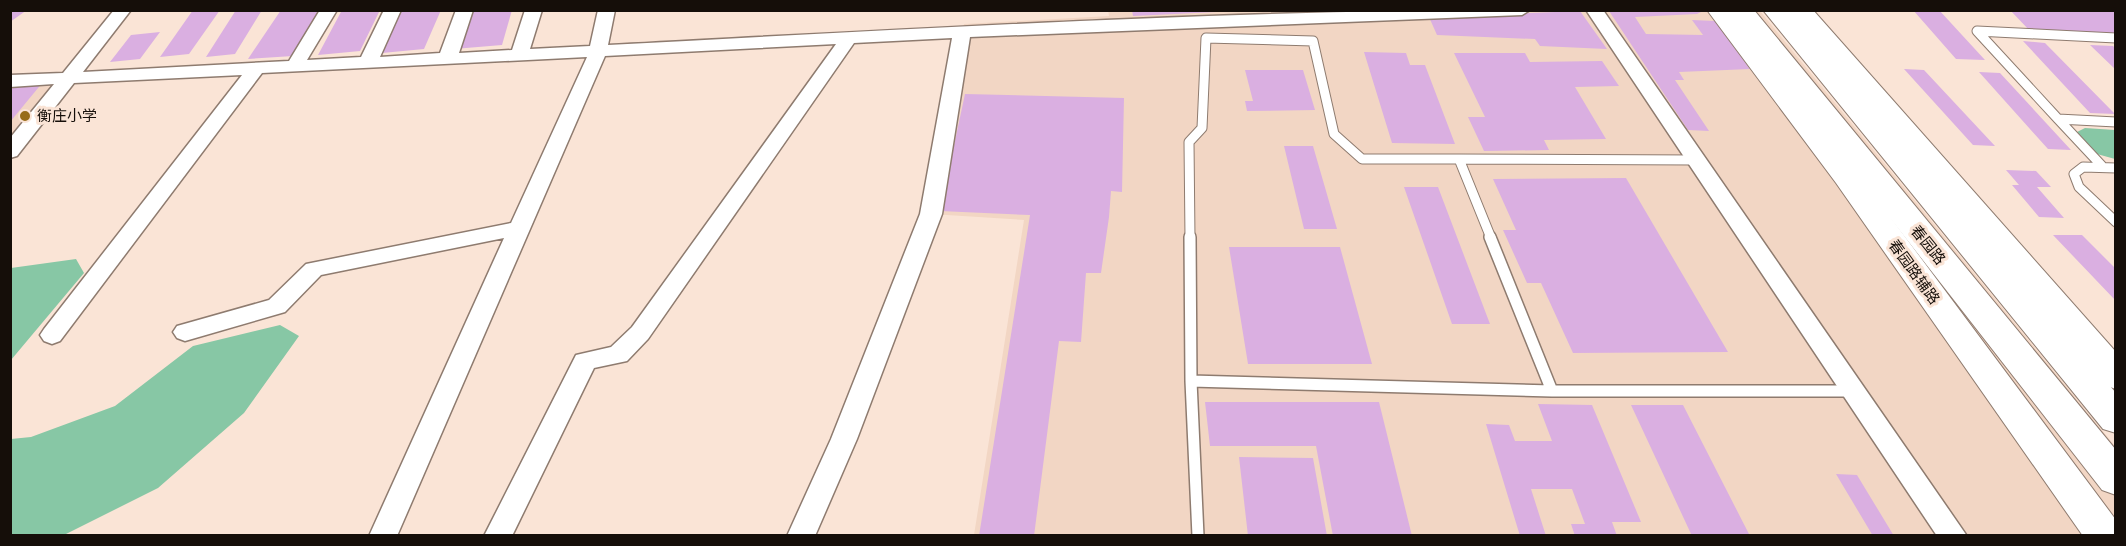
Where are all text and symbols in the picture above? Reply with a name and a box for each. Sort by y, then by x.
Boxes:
place label: 衡庄小学 [37,107,97,125]
marker: 衡庄小学 [18,109,32,123]
street label: 春园路 [1907,222,1949,268]
street label: 春园路辅路 [1885,236,1943,308]

